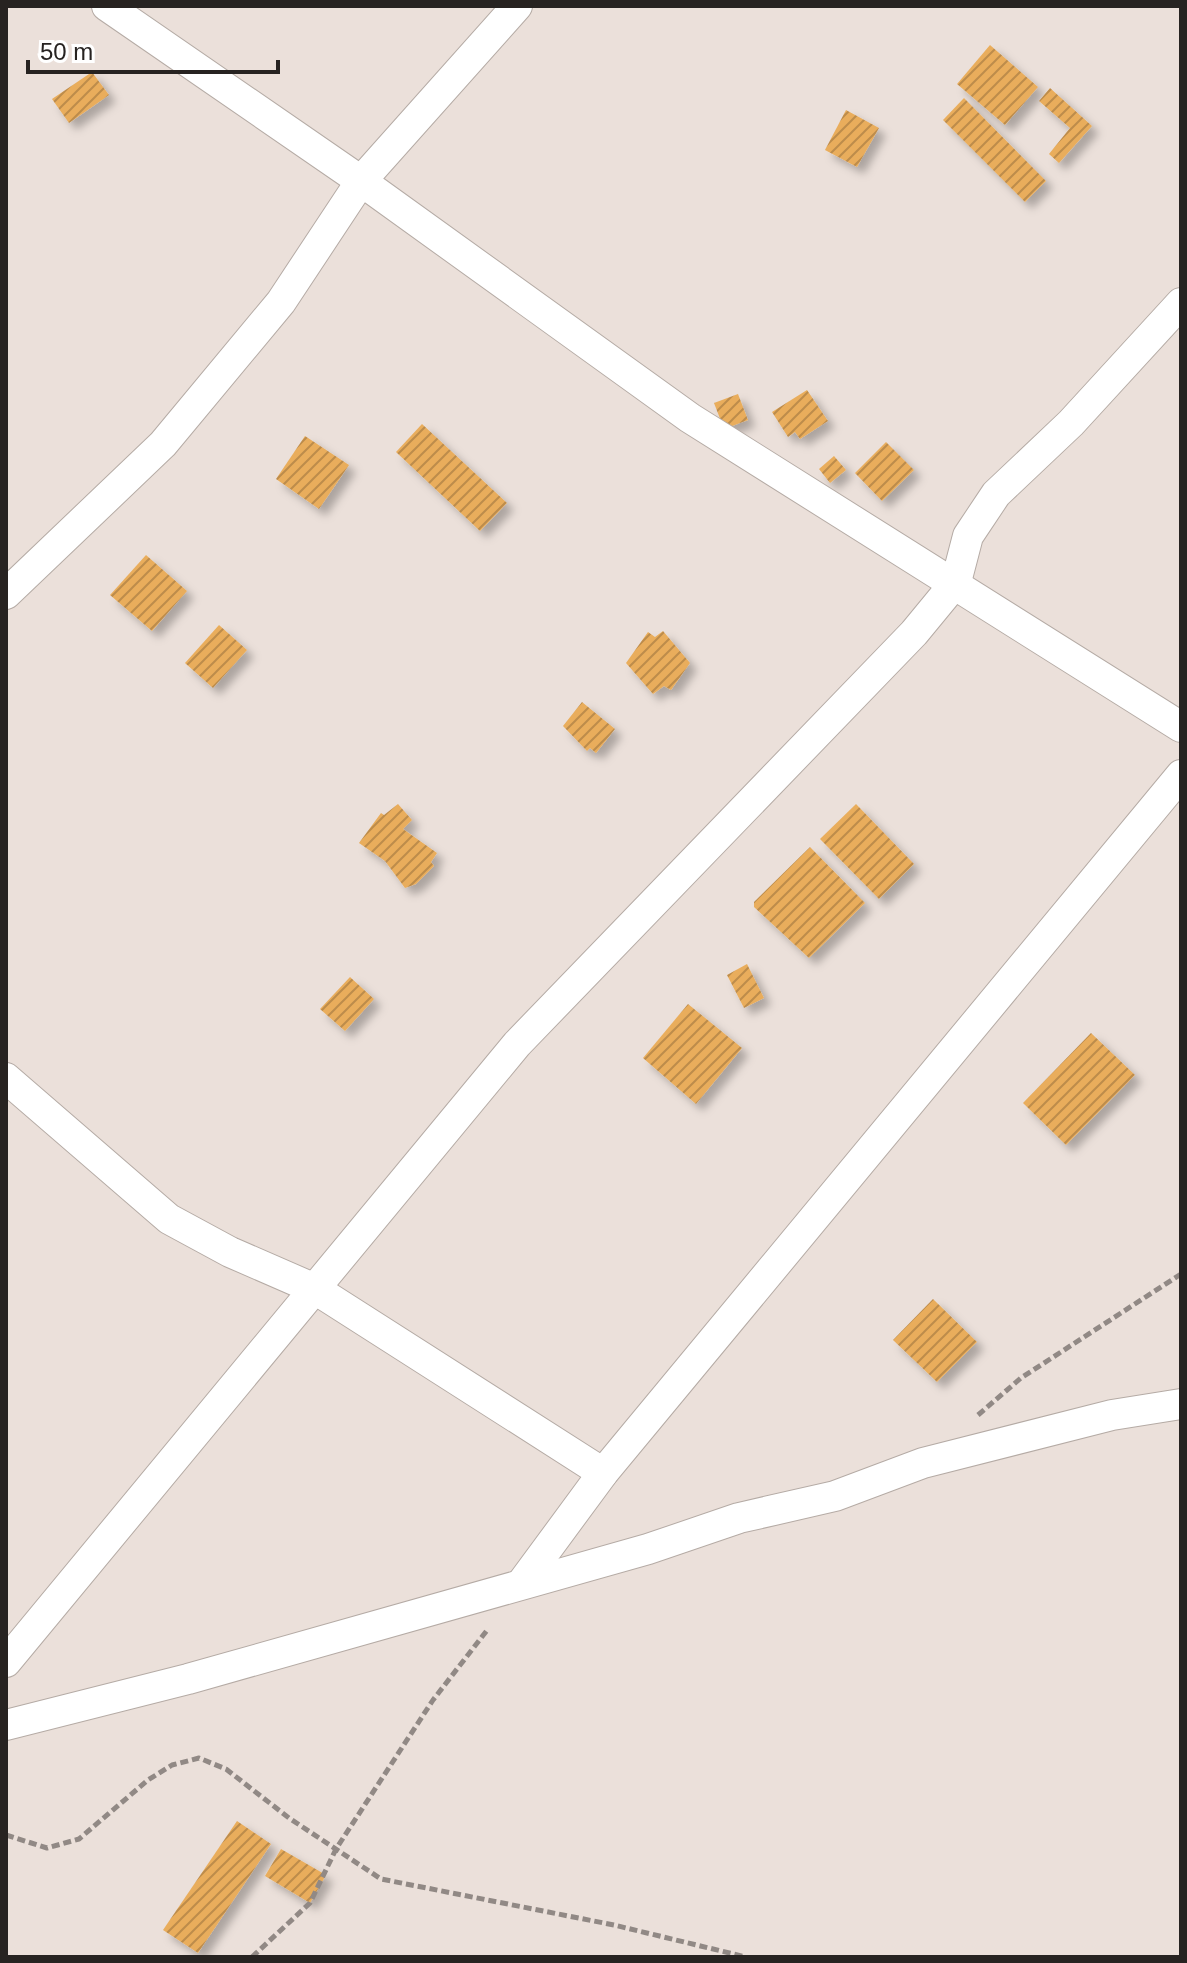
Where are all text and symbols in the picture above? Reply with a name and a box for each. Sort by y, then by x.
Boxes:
scale bar [28,24,278,74]
text: 50 m [40,38,93,65]

